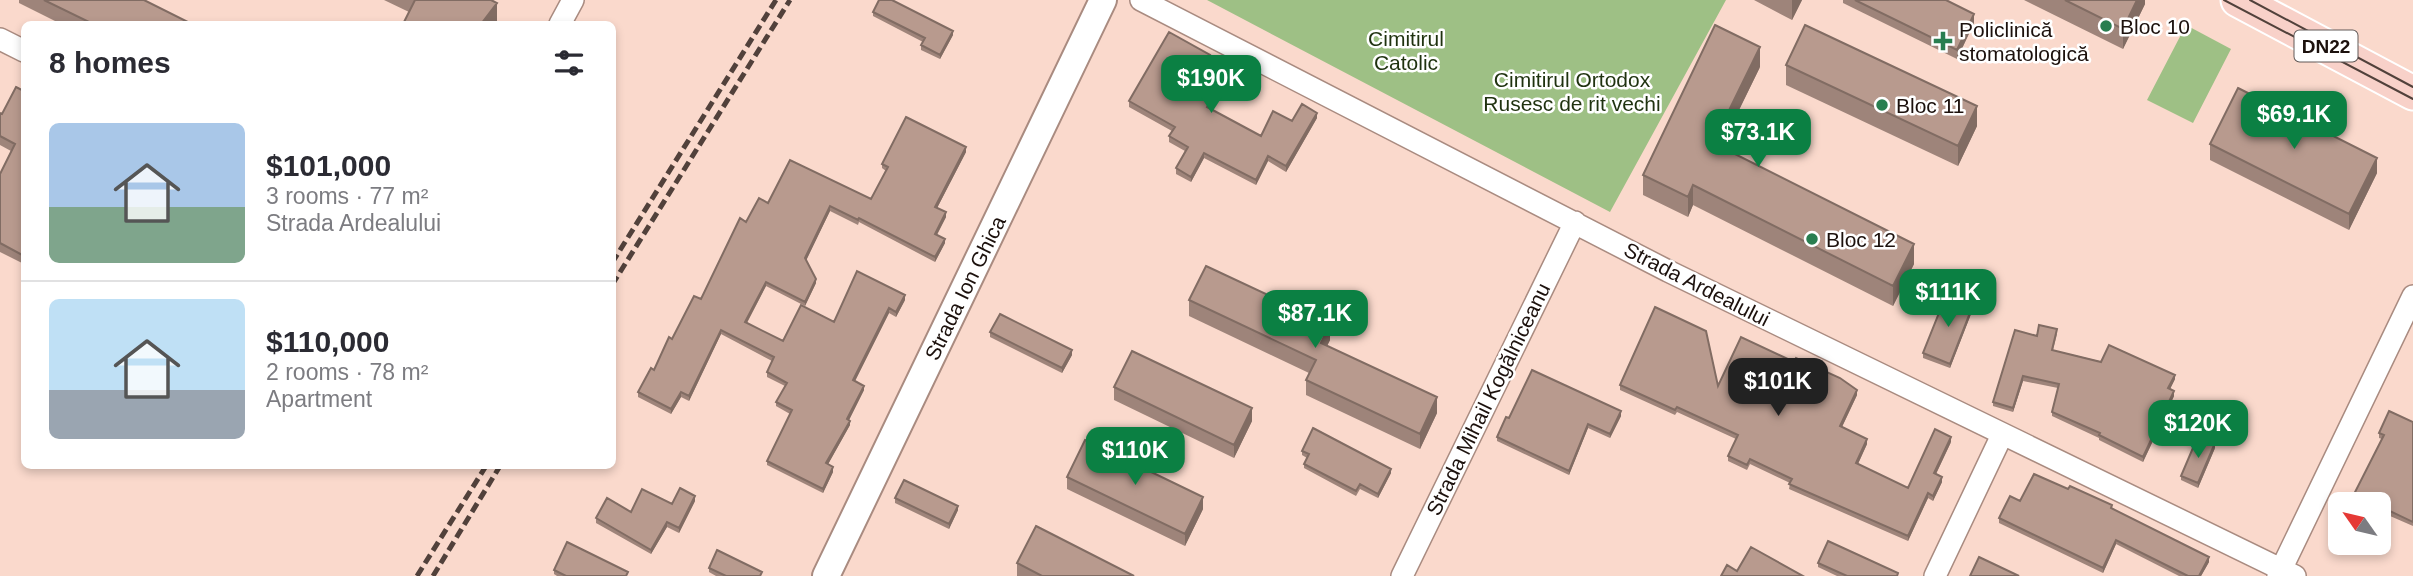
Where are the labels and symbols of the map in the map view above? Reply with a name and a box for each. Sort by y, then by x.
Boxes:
place label: Bloc 10 [2120,15,2190,38]
place label: Policlinică stomatologică [1959,18,2089,65]
marker: Bloc 10 [2098,18,2114,34]
park label: Cimitirul Catolic [1368,27,1444,74]
road number: DN22 [2294,30,2358,61]
marker: Policlinică stomatologică [1933,31,1953,51]
pin: $190K [1162,55,1260,115]
park label: Cimitirul Ortodox Rusesc de rit vechi [1483,68,1661,115]
pin: $69.1K [2237,92,2351,151]
place label: Bloc 11 [1896,94,1965,117]
marker: Bloc 11 [1874,97,1890,113]
pin: $73.1K [1701,110,1815,169]
street label: Strada Ion Ghica [920,212,1010,364]
place label: Bloc 12 [1826,228,1896,251]
marker: Bloc 12 [1804,231,1820,247]
street label: Strada Ardealului [1621,237,1773,331]
pin: $111K [1899,270,1997,329]
street label: Strada Mihail Kogălniceanu [1422,279,1554,519]
pin: $87.1K [1258,290,1372,350]
pin: $101K [1729,358,1827,418]
pin: $120K [2149,400,2247,460]
pin: $110K [1086,428,1184,487]
north arrow [2328,492,2390,555]

